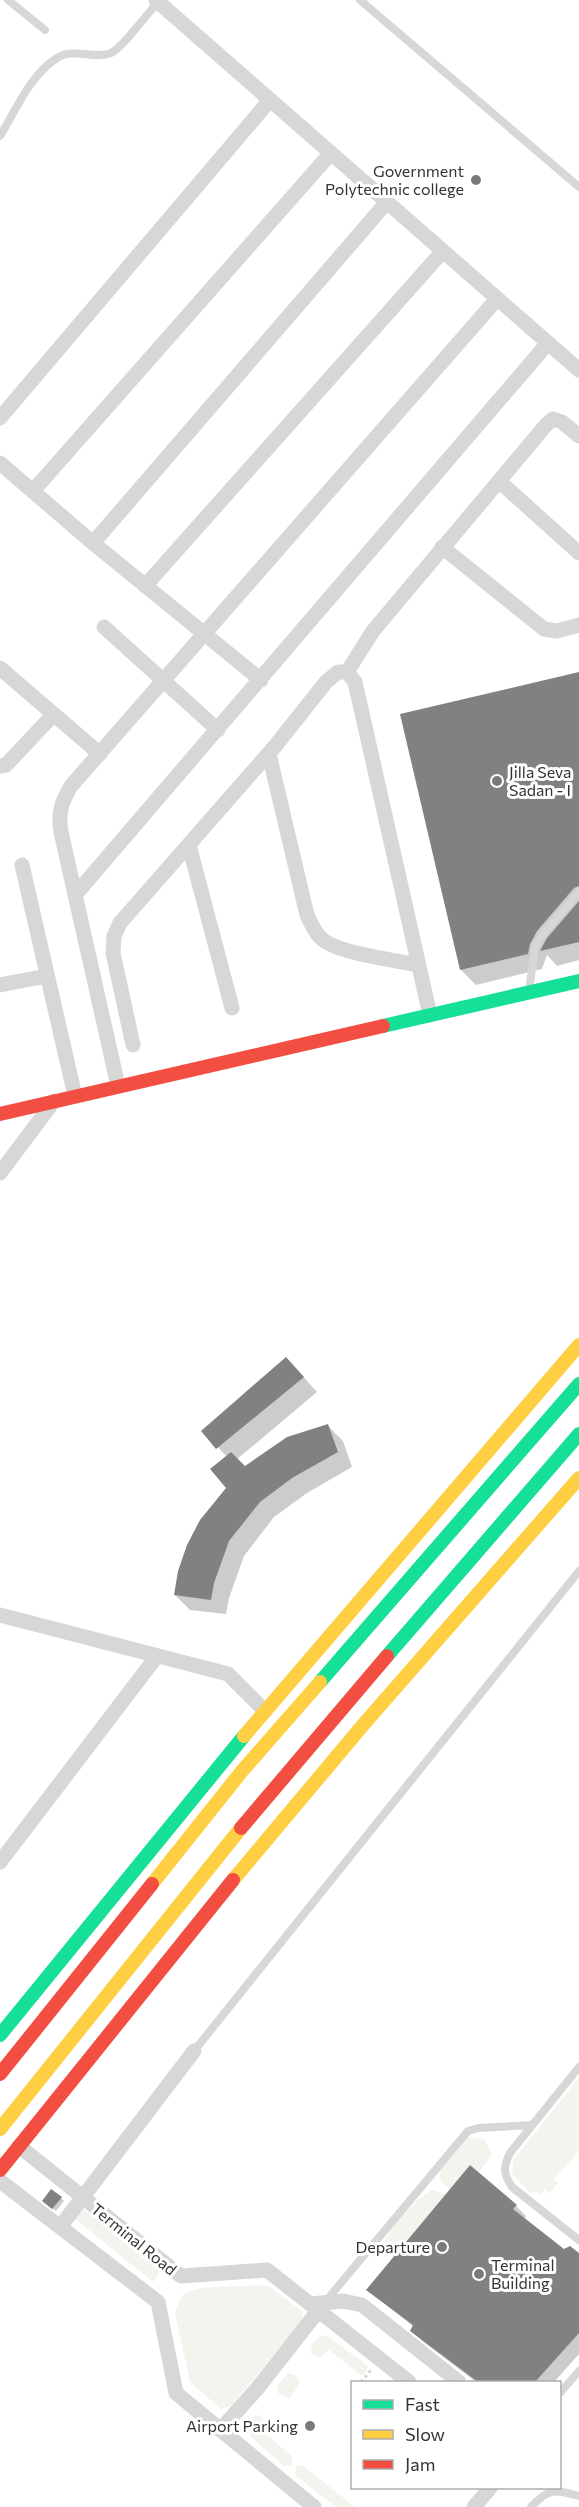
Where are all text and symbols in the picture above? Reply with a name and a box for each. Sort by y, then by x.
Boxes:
place label: Government Polytechnic college [325,161,464,198]
marker: Government Polytechnic college [469,173,483,187]
place label: Jilla Seva Sadan - I [509,762,571,799]
marker: Jilla Seva Sadan - I [490,774,504,788]
street label: Terminal Road [88,2199,181,2279]
place label: Departure [356,2237,430,2256]
marker: Departure [435,2240,449,2254]
place label: Terminal Building [491,2255,555,2292]
marker: Terminal Building [472,2267,486,2281]
legend [351,2381,561,2489]
text: Fast [405,2393,440,2415]
place label: Airport Parking [186,2416,298,2435]
marker: Airport Parking [303,2419,317,2433]
text: Slow [405,2423,445,2445]
text: Jam [405,2453,435,2475]

